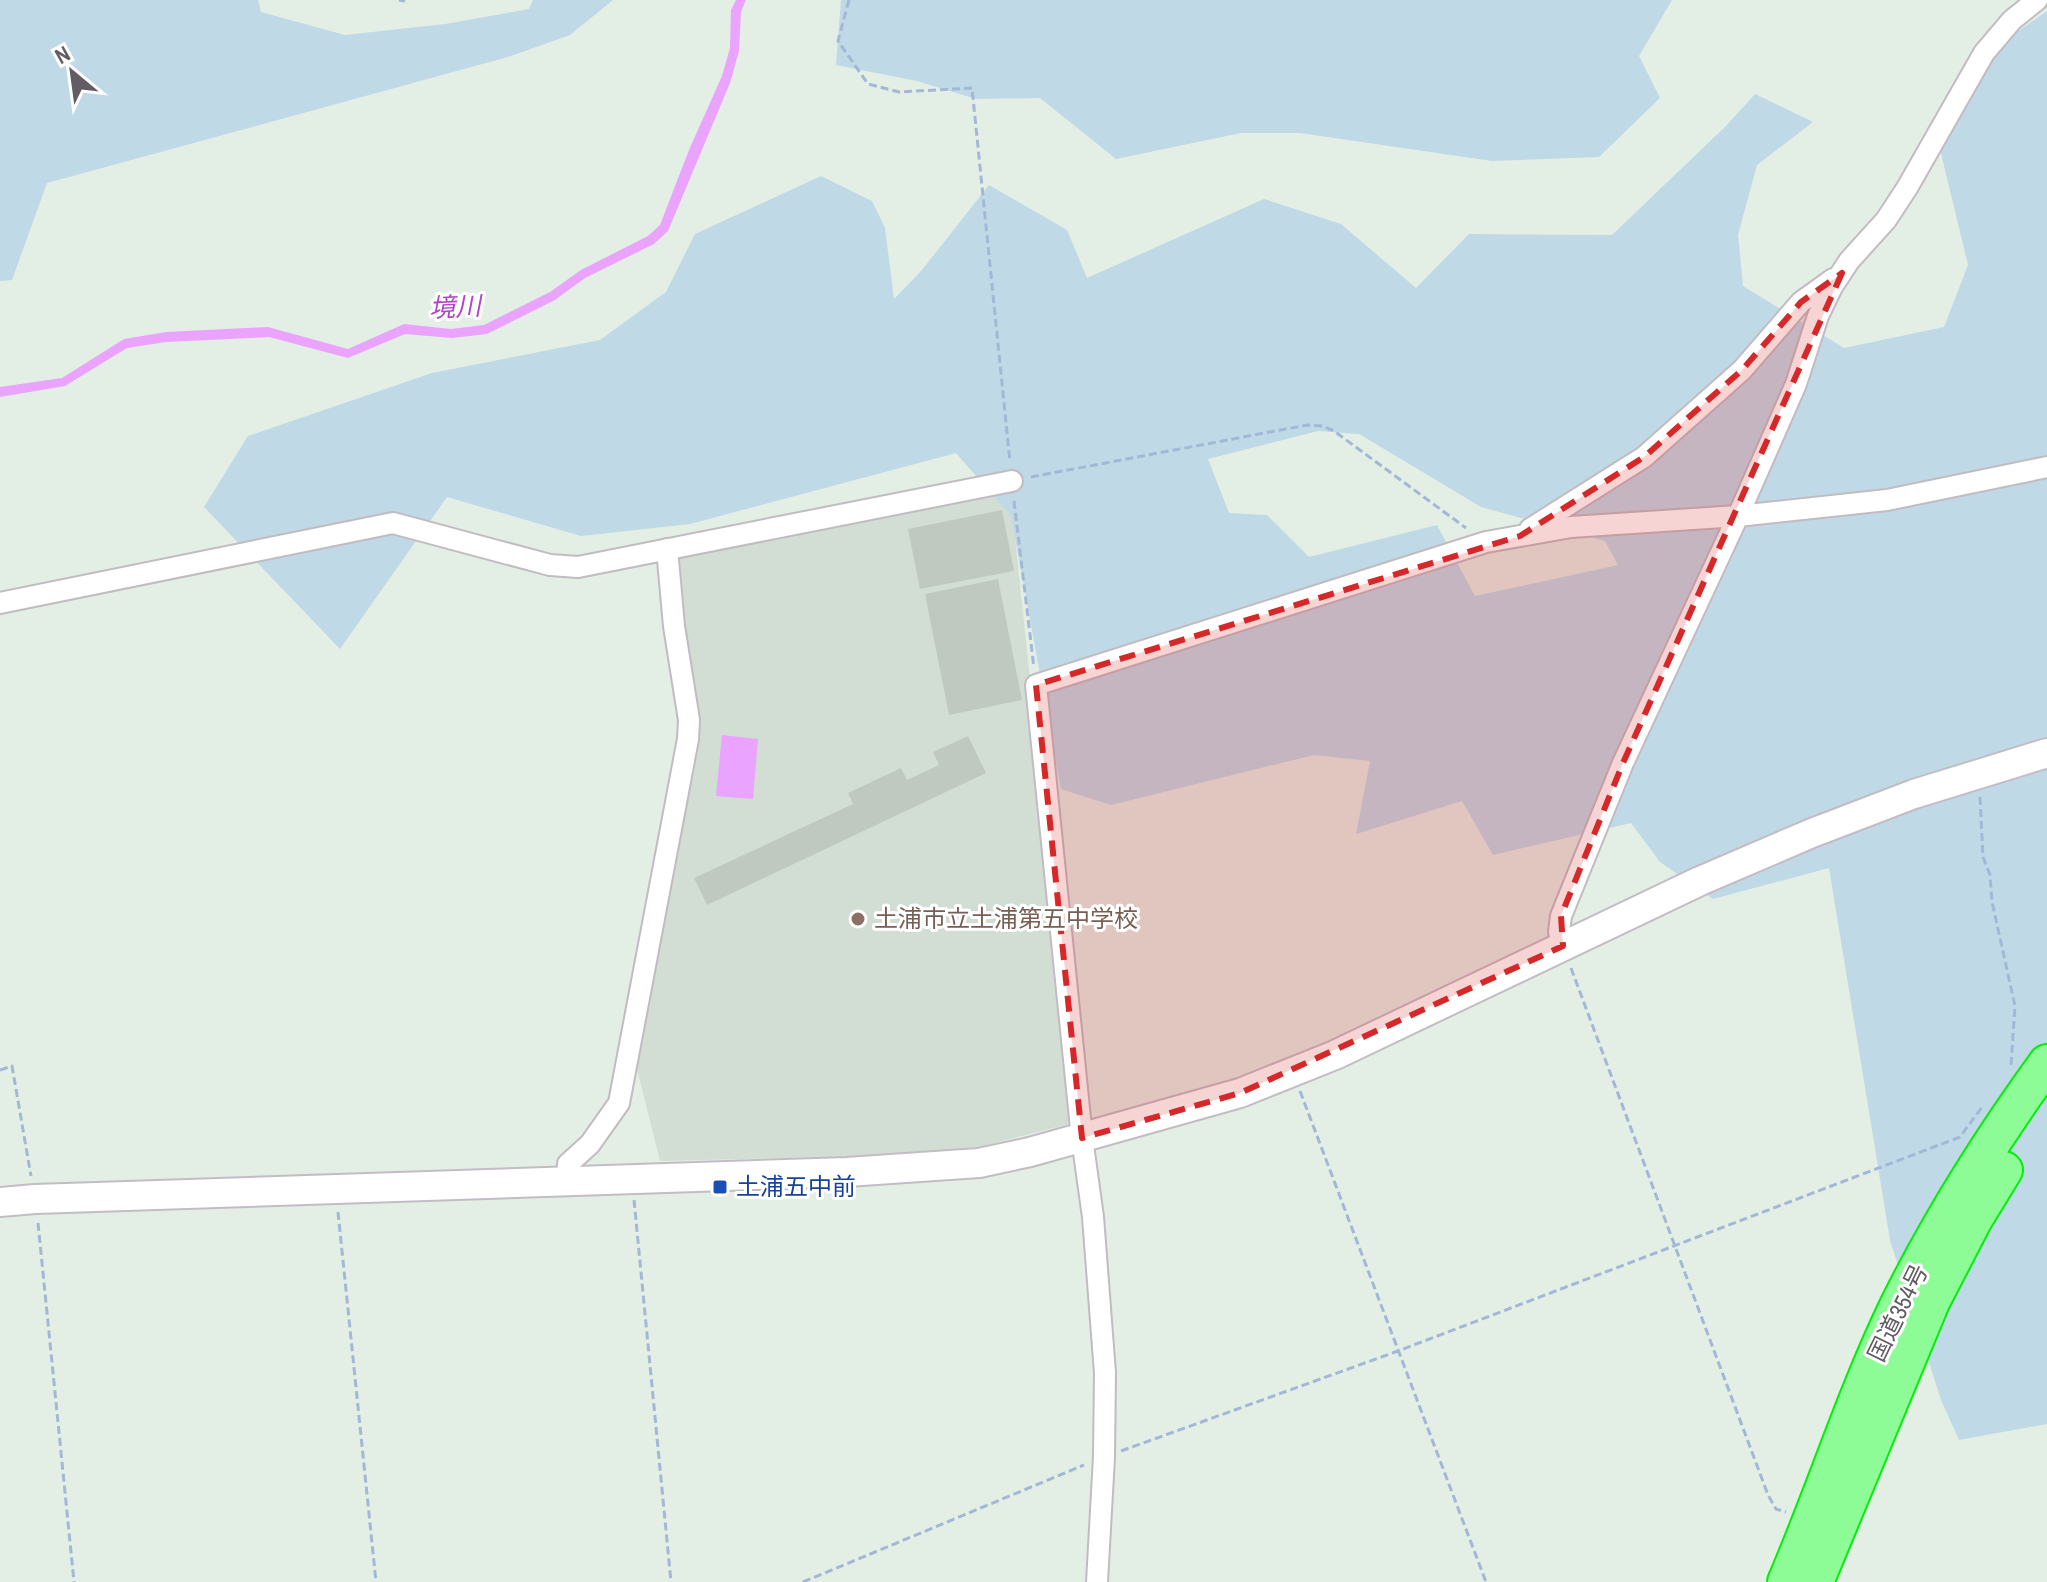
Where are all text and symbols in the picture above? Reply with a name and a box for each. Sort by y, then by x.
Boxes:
north arrow [32,32,112,112]
text: N [49,38,75,71]
water label: 境川 [428,288,485,325]
place label: 土浦市立土浦第五中学校 [874,902,1138,934]
marker: 土浦市立土浦第五中学校 [849,910,867,928]
place label: 土浦五中前 [736,1170,856,1202]
marker: 土浦五中前 [711,1178,729,1196]
street label: 国道354号 [1860,1258,1934,1367]

